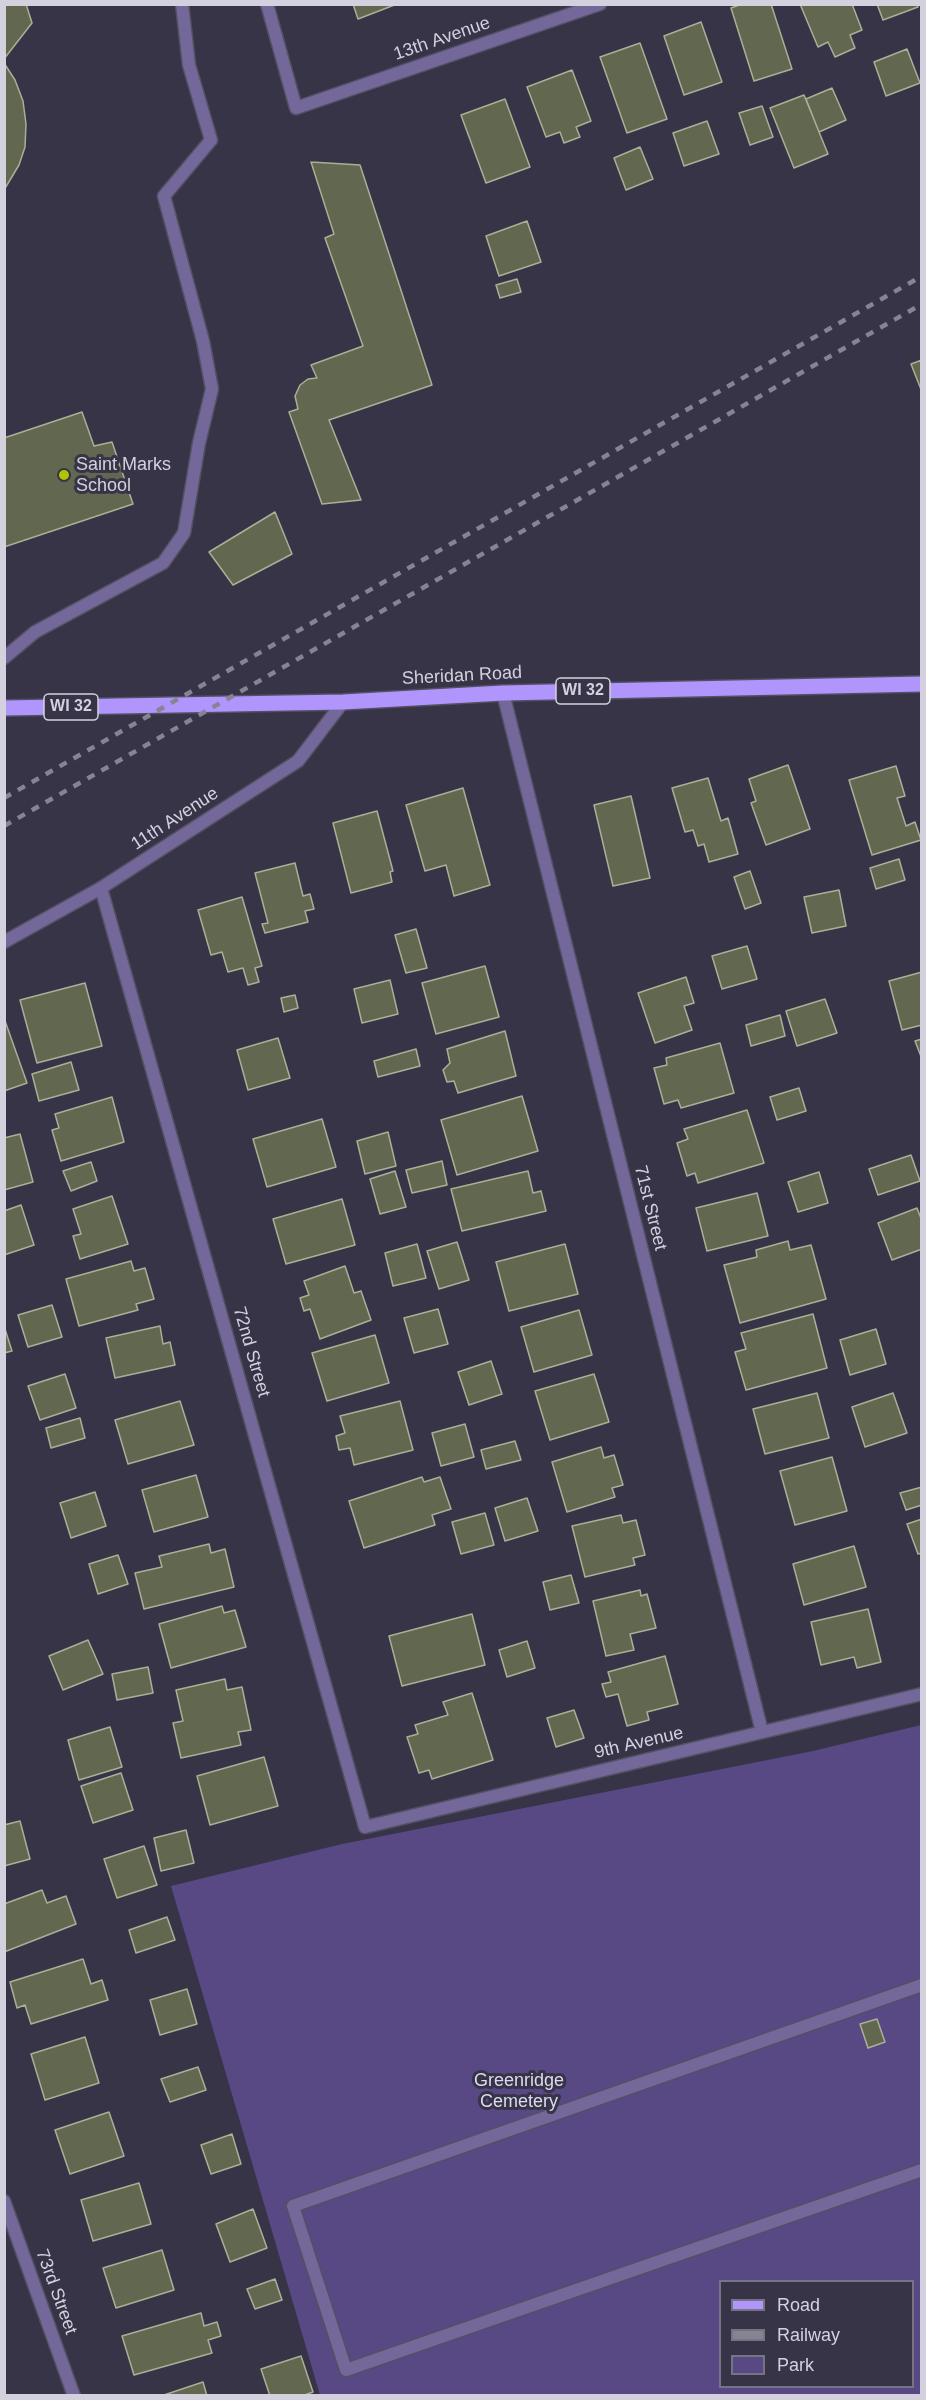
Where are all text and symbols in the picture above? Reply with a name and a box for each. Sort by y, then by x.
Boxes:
street label: 13th Avenue [391,12,493,66]
place label: Saint Marks School [76,454,171,496]
marker: Saint Marks School [57,468,71,482]
street label: Sheridan Road [401,662,523,690]
road number: WI 32 [556,678,610,704]
road number: WI 32 [44,694,98,720]
street label: 11th Avenue [127,783,223,855]
street label: 71st Street [629,1163,671,1253]
street label: 72nd Street [228,1304,274,1400]
street label: 9th Avenue [592,1722,686,1764]
park label: Greenridge Cemetery [474,2070,564,2112]
street label: 73rd Street [31,2246,81,2338]
legend [719,2280,914,2388]
text: Road [777,2295,820,2315]
text: Railway [777,2325,840,2345]
text: Park [777,2355,814,2375]

